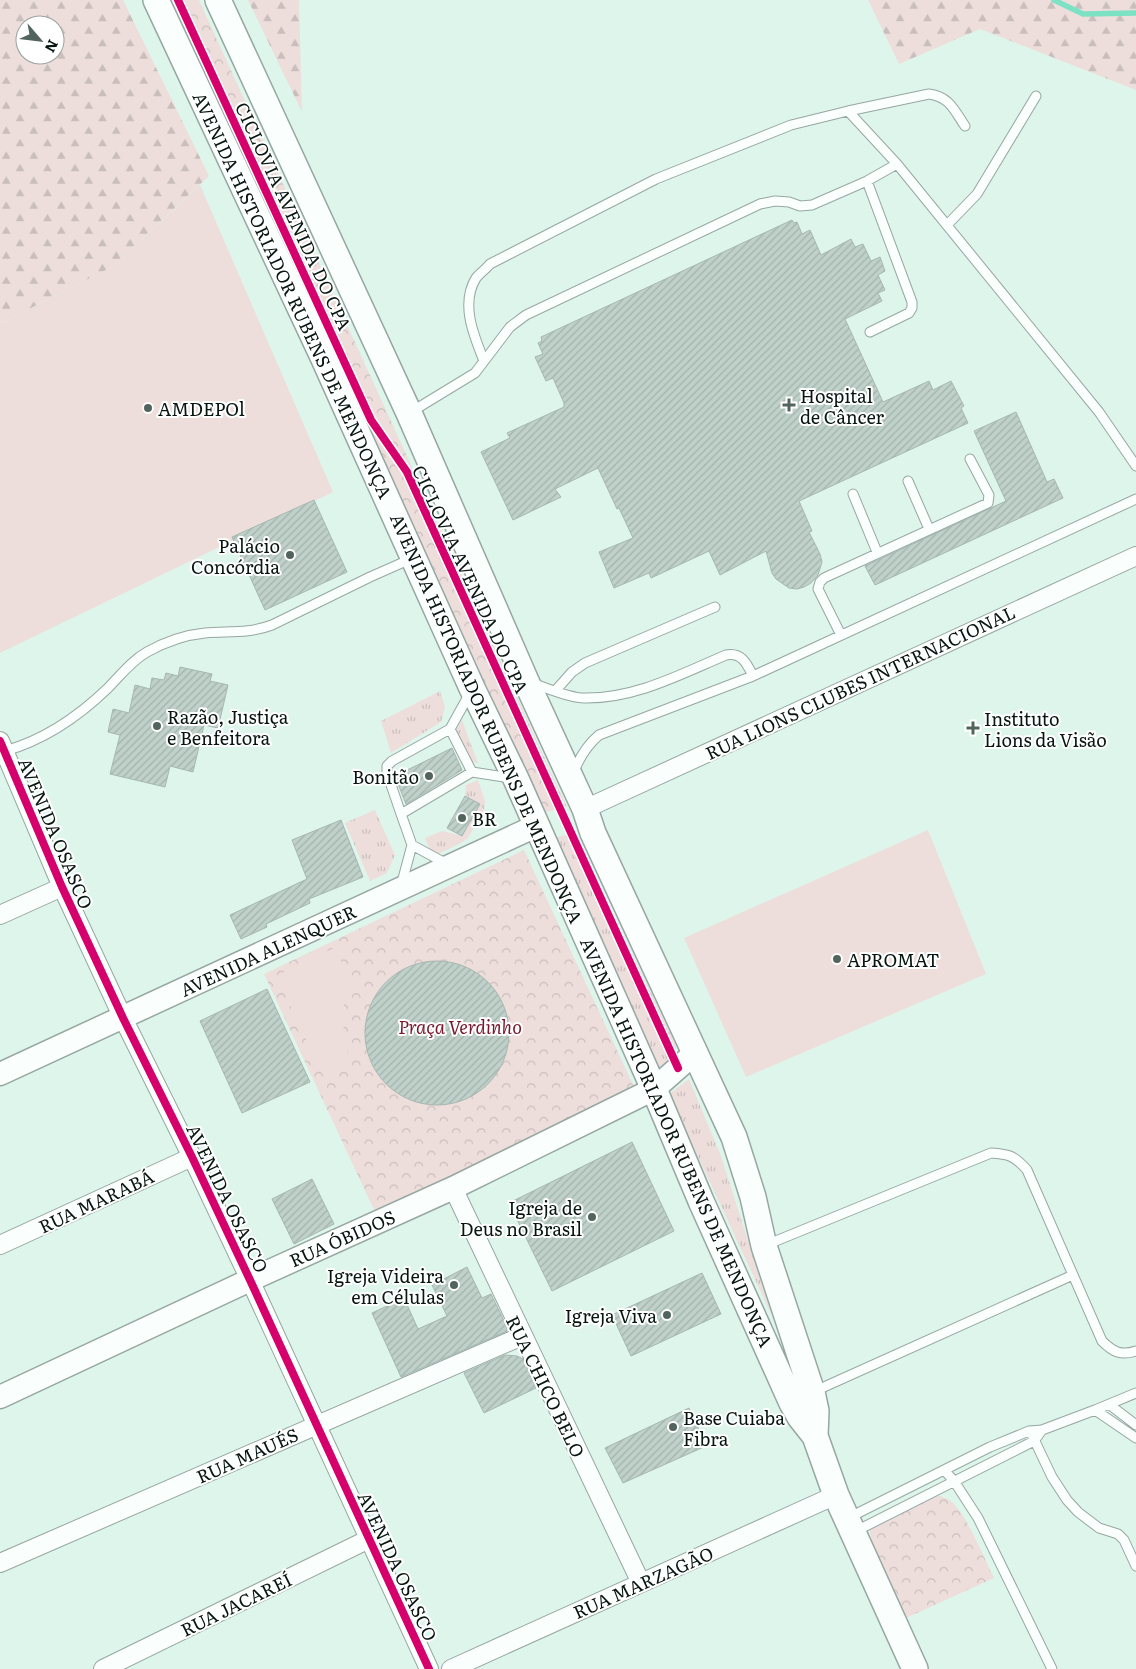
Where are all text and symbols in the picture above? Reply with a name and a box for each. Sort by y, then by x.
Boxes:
north arrow [15,15,65,65]
text: N [41,37,64,57]
street label: AVENIDA HISTORIADOR RUBENS DE MENDONÇA [187,87,399,503]
street label: CICLOVIA AVENIDA DO CPA [229,97,359,335]
place label: Hospital de Câncer [800,382,885,430]
place label: AMDEPOl [158,395,245,422]
marker: Hospital de Câncer [782,398,796,412]
marker: AMDEPOl [142,402,154,414]
street label: CICLOVIA AVENIDA DO CPA [406,460,536,698]
street label: AVENIDA HISTORIADOR RUBENS DE MENDONÇA [384,509,590,927]
place label: Palácio Concórdia [191,532,280,580]
marker: Palácio Concórdia [284,549,296,561]
street label: RUA LIONS CLUBES INTERNACIONAL [701,598,1019,766]
place label: Razão, Justiça e Benfeitora [167,703,289,751]
place label: Instituto Lions da Visão [984,705,1107,753]
marker: Razão, Justiça e Benfeitora [151,720,163,732]
marker: Instituto Lions da Visão [966,721,980,735]
street label: AVENIDA OSASCO [12,753,100,913]
place label: Bonitão [352,763,419,790]
marker: Bonitão [423,770,435,782]
place label: BR [472,805,497,832]
marker: BR [456,812,468,824]
street label: AVENIDA ALENQUER [175,897,361,1003]
street label: AVENIDA HISTORIADOR RUBENS DE MENDONÇA [574,933,780,1351]
place label: APROMAT [847,946,940,973]
marker: APROMAT [831,953,843,965]
park label: Praça Verdinho [398,1013,522,1040]
street label: AVENIDA OSASCO [180,1119,276,1277]
street label: RUA MARABÁ [34,1162,158,1240]
place label: Igreja de Deus no Brasil [460,1194,582,1242]
street label: RUA ÓBIDOS [285,1203,399,1273]
marker: Igreja de Deus no Brasil [586,1211,598,1223]
place label: Igreja Videira em Células [327,1262,444,1310]
marker: Igreja Videira em Células [448,1279,460,1291]
place label: Igreja Viva [565,1302,657,1329]
marker: Igreja Viva [661,1309,673,1321]
street label: RUA CHICO BELO [500,1310,592,1462]
place label: Base Cuiaba Fibra [683,1404,785,1452]
street label: RUA MAUÉS [192,1421,302,1489]
marker: Base Cuiaba Fibra [667,1421,679,1433]
street label: AVENIDA OSASCO [351,1487,445,1645]
street label: RUA MARZAGÃO [568,1539,718,1625]
street label: RUA JACAREÍ [176,1565,296,1643]

